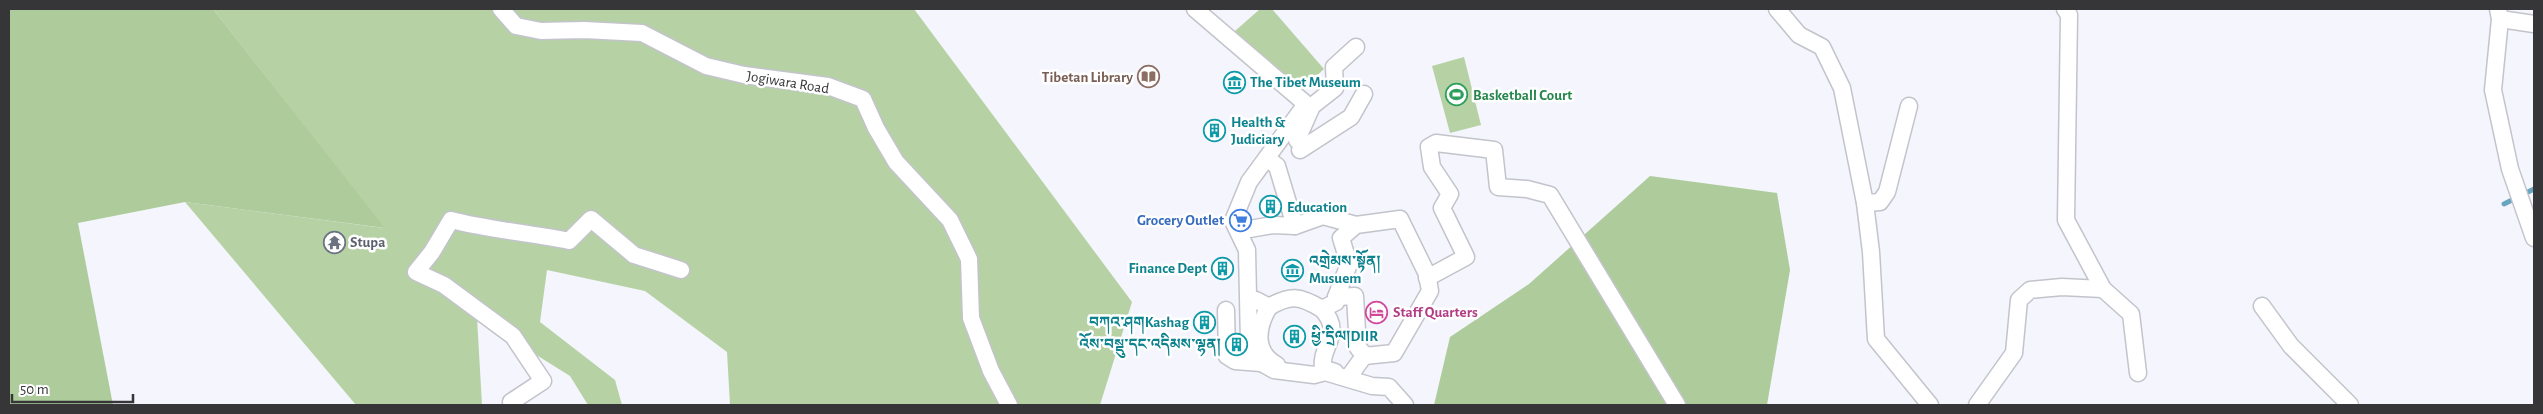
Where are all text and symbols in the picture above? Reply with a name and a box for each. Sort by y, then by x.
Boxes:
library icon: Tibetan Library [1137,65,1161,89]
street label: Jogiwara Road [746,69,830,96]
place label: Tibetan Library [1042,70,1133,85]
museum icon: The Tibet Museum [1222,70,1246,94]
place label: The Tibet Museum [1250,75,1361,90]
sports icon: Basketball Court [1445,83,1469,107]
place label: Basketball Court [1473,88,1572,103]
place label: Health & Judiciary [1231,115,1286,147]
building icon: Health & Judiciary [1203,119,1227,143]
building icon: Education [1259,195,1283,219]
place label: Education [1287,200,1347,215]
supermarket icon: Grocery Outlet [1228,208,1252,232]
place label: Grocery Outlet [1137,213,1224,228]
temple icon: Stupa [322,230,346,254]
place label: Stupa [350,235,385,250]
place label: འགྲེམས་སྟོན། Musuem [1309,249,1381,286]
building icon: Finance Dept [1211,256,1235,280]
museum icon: འགྲེམས་སྟོན། Musuem [1281,258,1305,282]
place label: Finance Dept [1128,261,1207,276]
hotel icon: Staff Quarters [1365,300,1389,324]
place label: Staff Quarters [1393,305,1478,320]
building icon: བཀའ་ཤགKashag [1193,310,1217,334]
place label: བཀའ་ཤགKashag [1089,315,1189,335]
building icon: ཕྱི་དྲིལ།DIIR [1283,324,1307,348]
place label: ཕྱི་དྲིལ།DIIR [1311,324,1378,349]
place label: འོས་བསྡུ་དང་འདིམས་ལྷན། [1079,332,1221,358]
building icon: འོས་བསྡུ་དང་འདིམས་ལྷན། [1225,332,1249,356]
scale bar [12,372,134,404]
text: 50 m [20,382,49,397]

